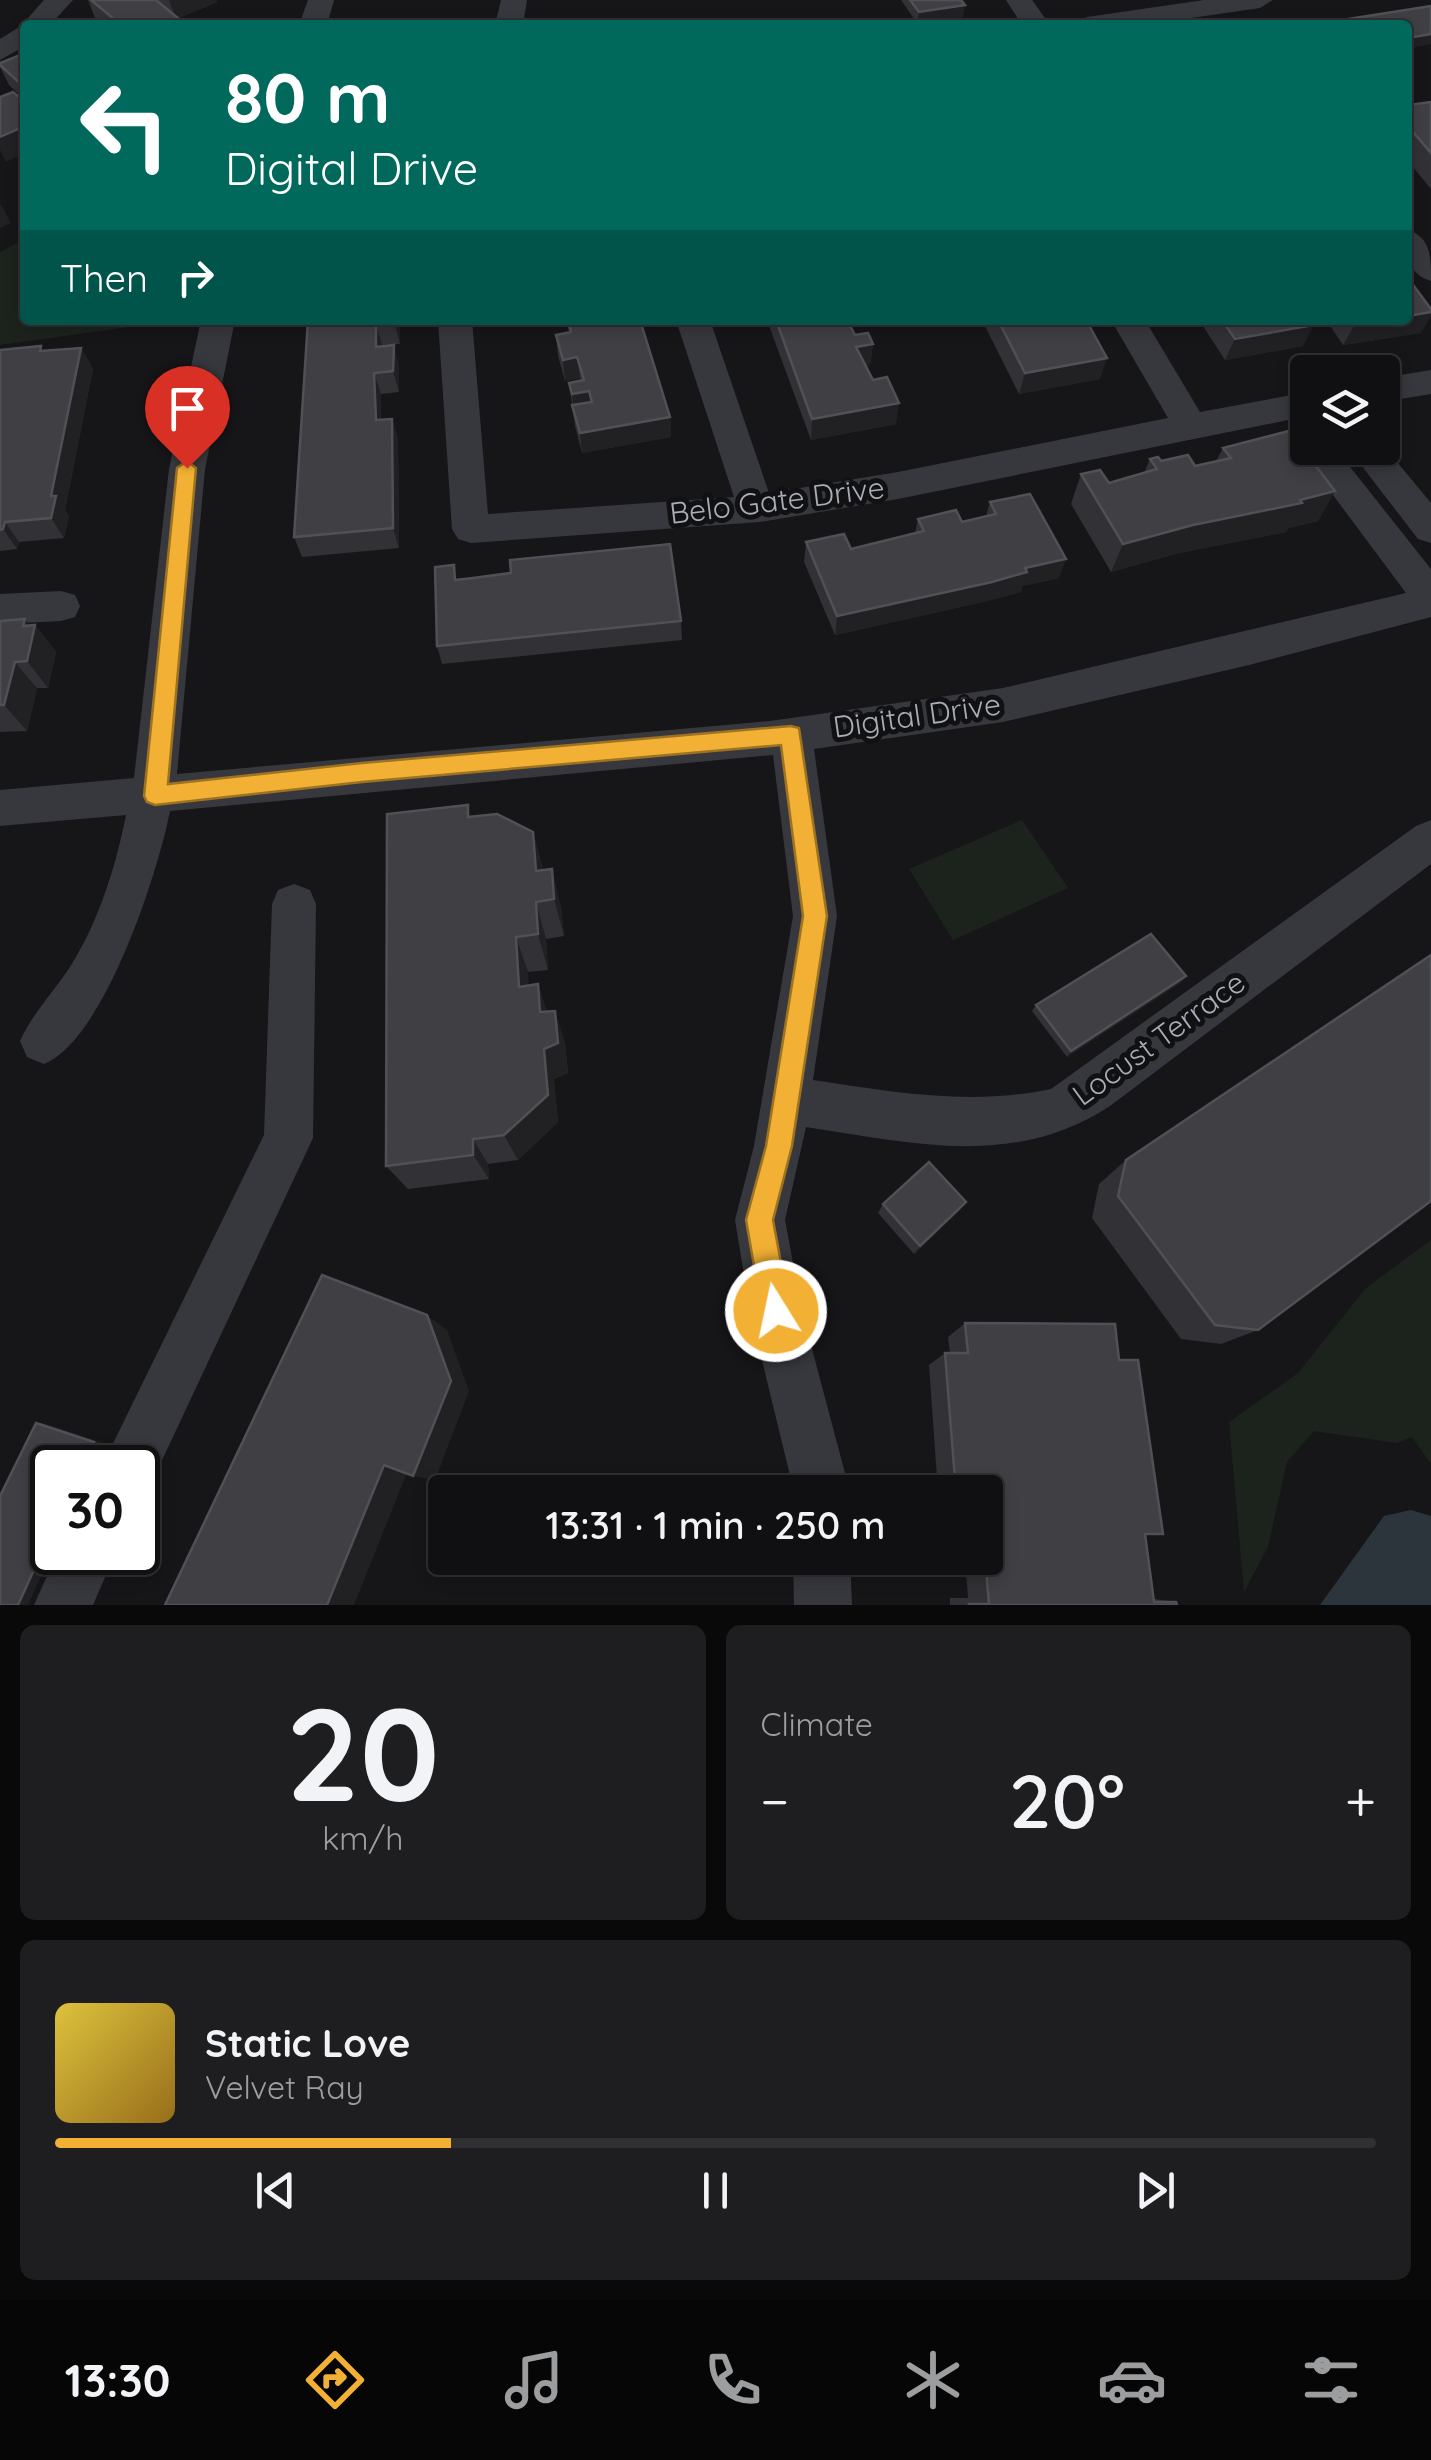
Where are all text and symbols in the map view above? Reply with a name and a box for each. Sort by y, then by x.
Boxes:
text: 80 m [225,53,390,141]
icon: left [60,60,190,190]
text: Digital Drive [225,140,478,196]
icon: right [168,250,223,305]
text: Then [60,254,148,302]
map controls [1290,355,1400,465]
button: layers [1290,355,1400,465]
pin [145,366,230,469]
icon: arrive [160,381,215,436]
street label: Belo Gate Drive [667,468,886,532]
street label: Digital Drive [831,684,1003,746]
street label: Locust Terrace [1065,963,1252,1114]
position arrow [724,1259,828,1363]
speed limit sign: 30 [30,1445,160,1575]
text: 13:31 · 1 min · 250 m [545,1501,886,1549]
text: 20 [286,1671,440,1834]
text: Climate [761,1704,873,1744]
text: 20° [1009,1753,1125,1847]
text: − [761,1766,789,1835]
text: + [1345,1766,1376,1835]
text: km/h [322,1818,403,1858]
text: Static Love [205,2019,410,2067]
text: Velvet Ray [205,2067,364,2107]
icon: previous [248,2163,303,2218]
icon: pause [688,2163,743,2218]
icon: next [1128,2163,1183,2218]
icon: directions [300,2345,370,2415]
icon: music [499,2345,569,2415]
icon: phone [698,2345,768,2415]
icon: climate [898,2345,968,2415]
icon: car [1097,2345,1167,2415]
icon: filters [1296,2345,1366,2415]
text: 13:30 [65,2352,170,2408]

